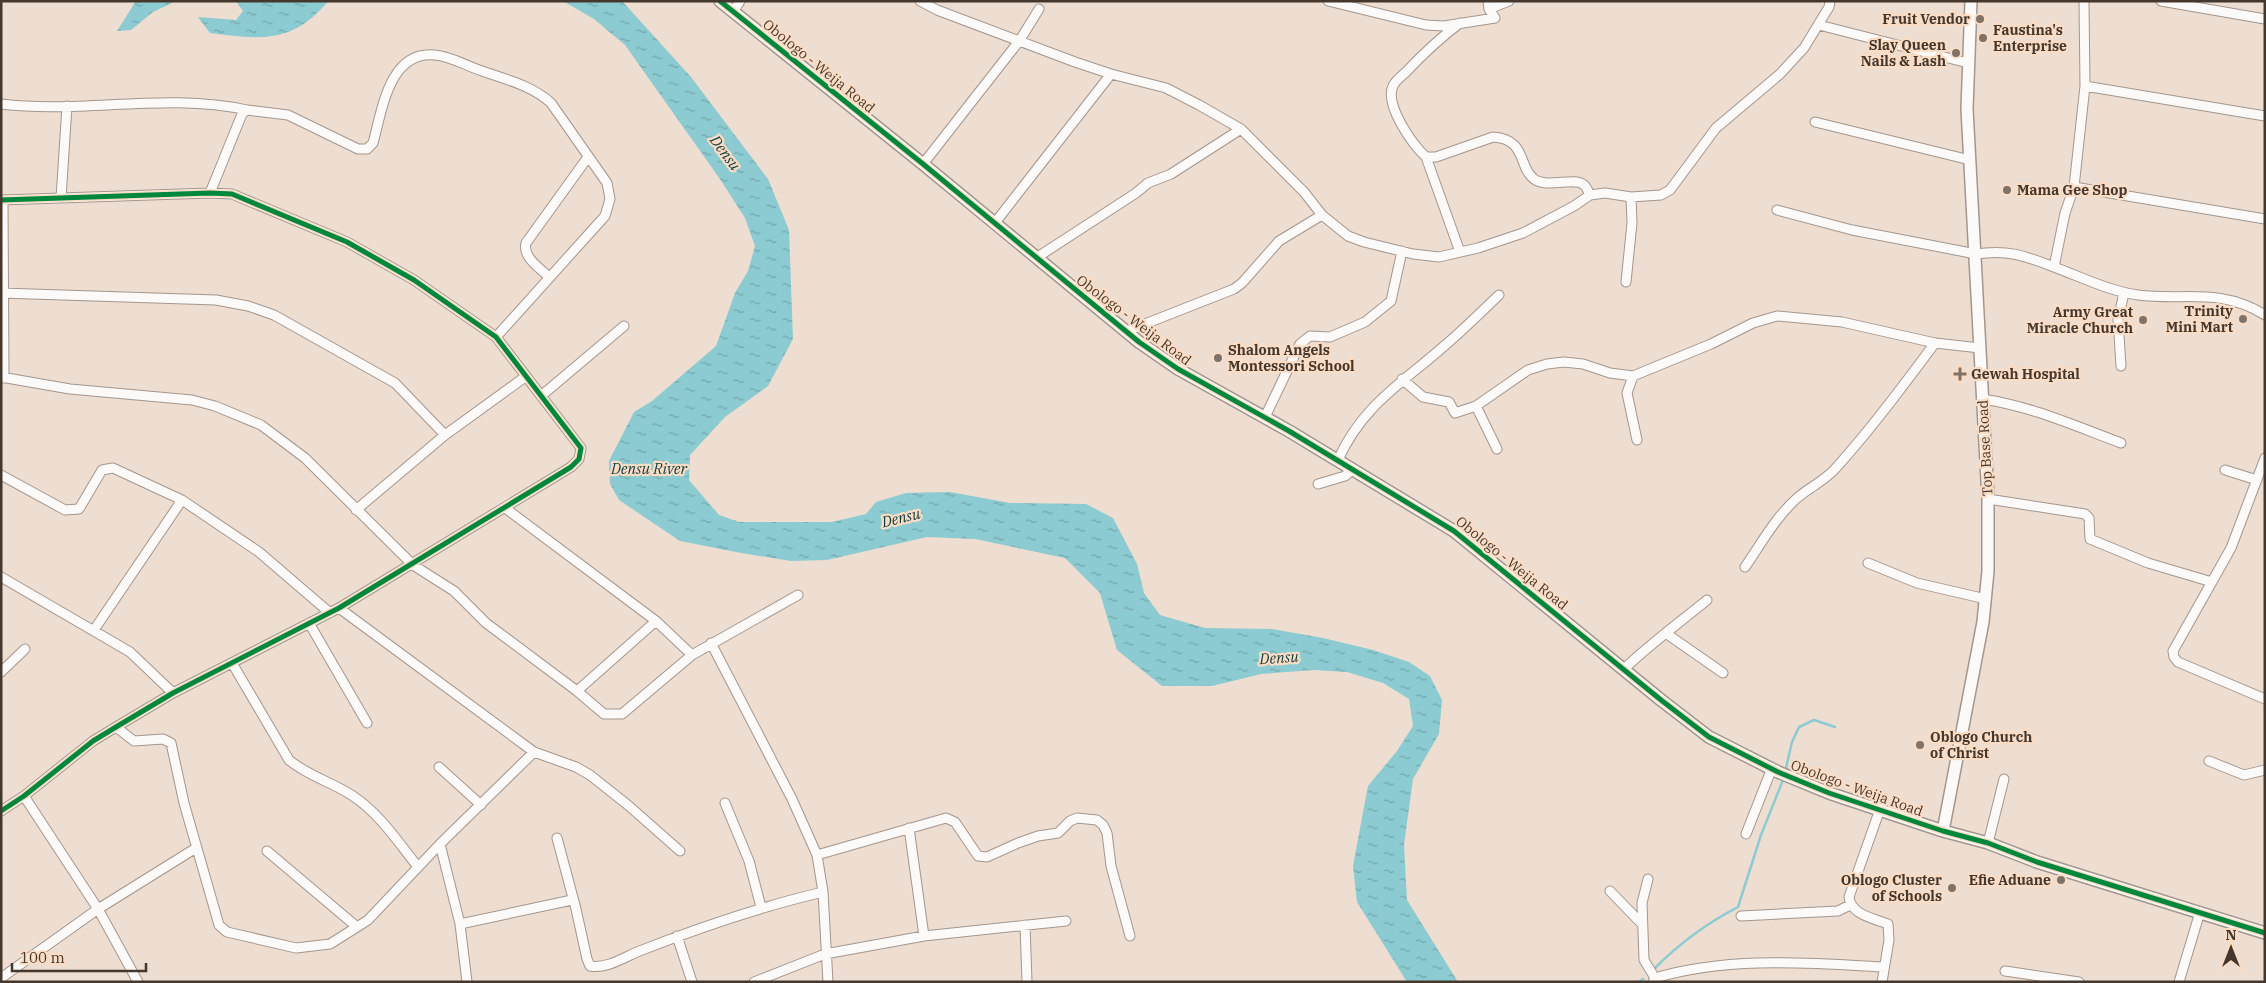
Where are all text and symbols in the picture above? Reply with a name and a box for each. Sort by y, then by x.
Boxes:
place label: Fruit Vendor [1882,10,1970,28]
marker: Fruit Vendor [1974,13,1986,25]
street label: Obologo - Weija Road [759,15,879,117]
place label: Faustina's Enterprise [1993,21,2067,55]
marker: Faustina's Enterprise [1977,32,1989,44]
place label: Slay Queen Nails & Lash [1861,36,1946,70]
marker: Slay Queen Nails & Lash [1950,47,1962,59]
water label: Densu [705,131,745,174]
place label: Mama Gee Shop [2017,181,2127,199]
marker: Mama Gee Shop [2001,184,2013,196]
street label: Obologo - Weija Road [1073,271,1195,369]
place label: Trinity Mini Mart [2166,302,2233,336]
place label: Army Great Miracle Church [2027,303,2133,337]
marker: Trinity Mini Mart [2237,313,2249,325]
marker: Army Great Miracle Church [2137,314,2149,326]
place label: Shalom Angels Montessori School [1228,341,1355,375]
marker: Shalom Angels Montessori School [1212,352,1224,364]
place label: Gewah Hospital [1971,365,2080,383]
marker: Gewah Hospital [1953,367,1967,381]
street label: Top Base Road [1973,399,1997,497]
water label: Densu River [610,459,688,478]
water label: Densu [879,503,923,532]
street label: Obologo - Weija Road [1452,512,1572,614]
water label: Densu [1258,647,1300,668]
place label: Oblogo Church of Christ [1930,728,2032,762]
marker: Oblogo Church of Christ [1914,739,1926,751]
street label: Obologo - Weija Road [1788,756,1926,820]
place label: Oblogo Cluster of Schools [1841,871,1942,905]
place label: Efie Aduane [1969,871,2051,889]
marker: Efie Aduane [2055,874,2067,886]
marker: Oblogo Cluster of Schools [1946,882,1958,894]
north arrow [2206,923,2256,973]
text: N [2225,926,2237,944]
scale bar [12,940,146,972]
text: 100 m [20,948,65,967]

